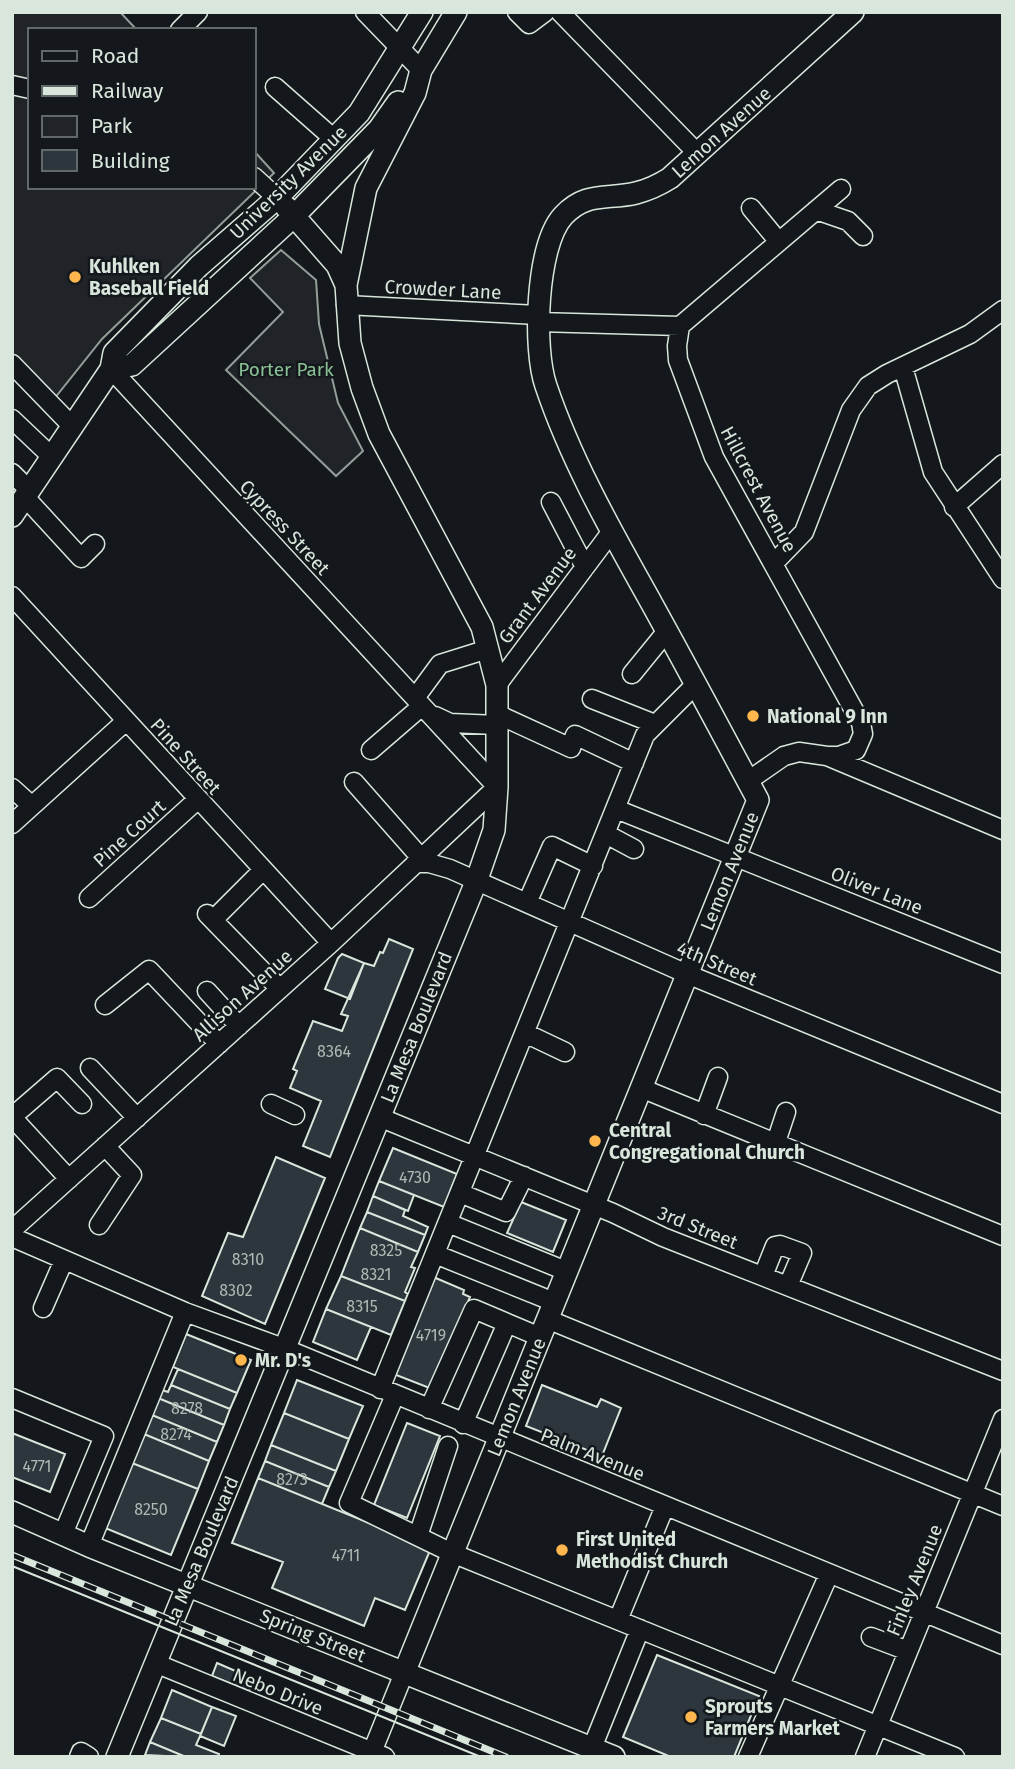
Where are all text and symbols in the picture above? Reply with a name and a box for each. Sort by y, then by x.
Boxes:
legend [28,28,256,189]
text: Road [91,43,139,69]
text: Railway [91,78,164,104]
street label: Lemon Avenue [667,82,776,183]
text: Park [91,113,133,139]
street label: University Avenue [225,121,352,244]
text: Building [91,148,170,174]
place label: Kuhlken Baseball Field [89,255,209,300]
marker: Kuhlken Baseball Field [67,269,83,285]
street label: Crowder Lane [384,275,502,304]
park label: Porter Park [238,358,334,381]
street label: Hillcrest Avenue [716,422,801,556]
street label: Cypress Street [235,475,335,580]
street label: Grant Avenue [494,542,581,648]
place label: National 9 Inn [767,705,888,728]
marker: National 9 Inn [745,708,761,724]
street label: Pine Street [145,714,226,799]
street label: Pine Court [88,795,170,872]
street label: Lemon Avenue [695,808,764,934]
street label: Oliver Lane [827,862,926,919]
street label: 4th Street [673,936,760,991]
street label: Allison Avenue [188,944,297,1046]
street label: La Mesa Boulevard [376,948,457,1106]
house number: 8364 [317,1042,351,1061]
place label: Central Congregational Church [609,1119,805,1164]
marker: Central Congregational Church [587,1133,603,1149]
house number: 4730 [399,1168,431,1187]
street label: 3rd Street [654,1201,741,1254]
house number: 8325 [370,1241,402,1260]
house number: 8310 [232,1250,264,1269]
house number: 8321 [360,1265,392,1284]
house number: 8302 [219,1281,253,1300]
house number: 8315 [346,1297,378,1316]
house number: 4719 [416,1326,446,1345]
street label: Lemon Avenue [482,1334,551,1460]
place label: Mr. D's [255,1349,311,1372]
marker: Mr. D's [233,1352,249,1368]
house number: 8278 [171,1399,203,1418]
street label: Palm Avenue [537,1423,648,1486]
house number: 8274 [160,1425,192,1444]
house number: 4771 [23,1457,51,1476]
house number: 8273 [276,1470,308,1489]
street label: La Mesa Boulevard [159,1473,243,1630]
house number: 8250 [134,1500,168,1519]
street label: Finley Avenue [882,1521,947,1639]
place label: First United Methodist Church [576,1528,728,1573]
marker: First United Methodist Church [554,1542,570,1558]
house number: 4711 [332,1546,360,1565]
street label: Spring Street [257,1604,369,1667]
street label: Nebo Drive [229,1663,326,1720]
place label: Sprouts Farmers Market [705,1695,840,1740]
marker: Sprouts Farmers Market [683,1709,699,1725]

